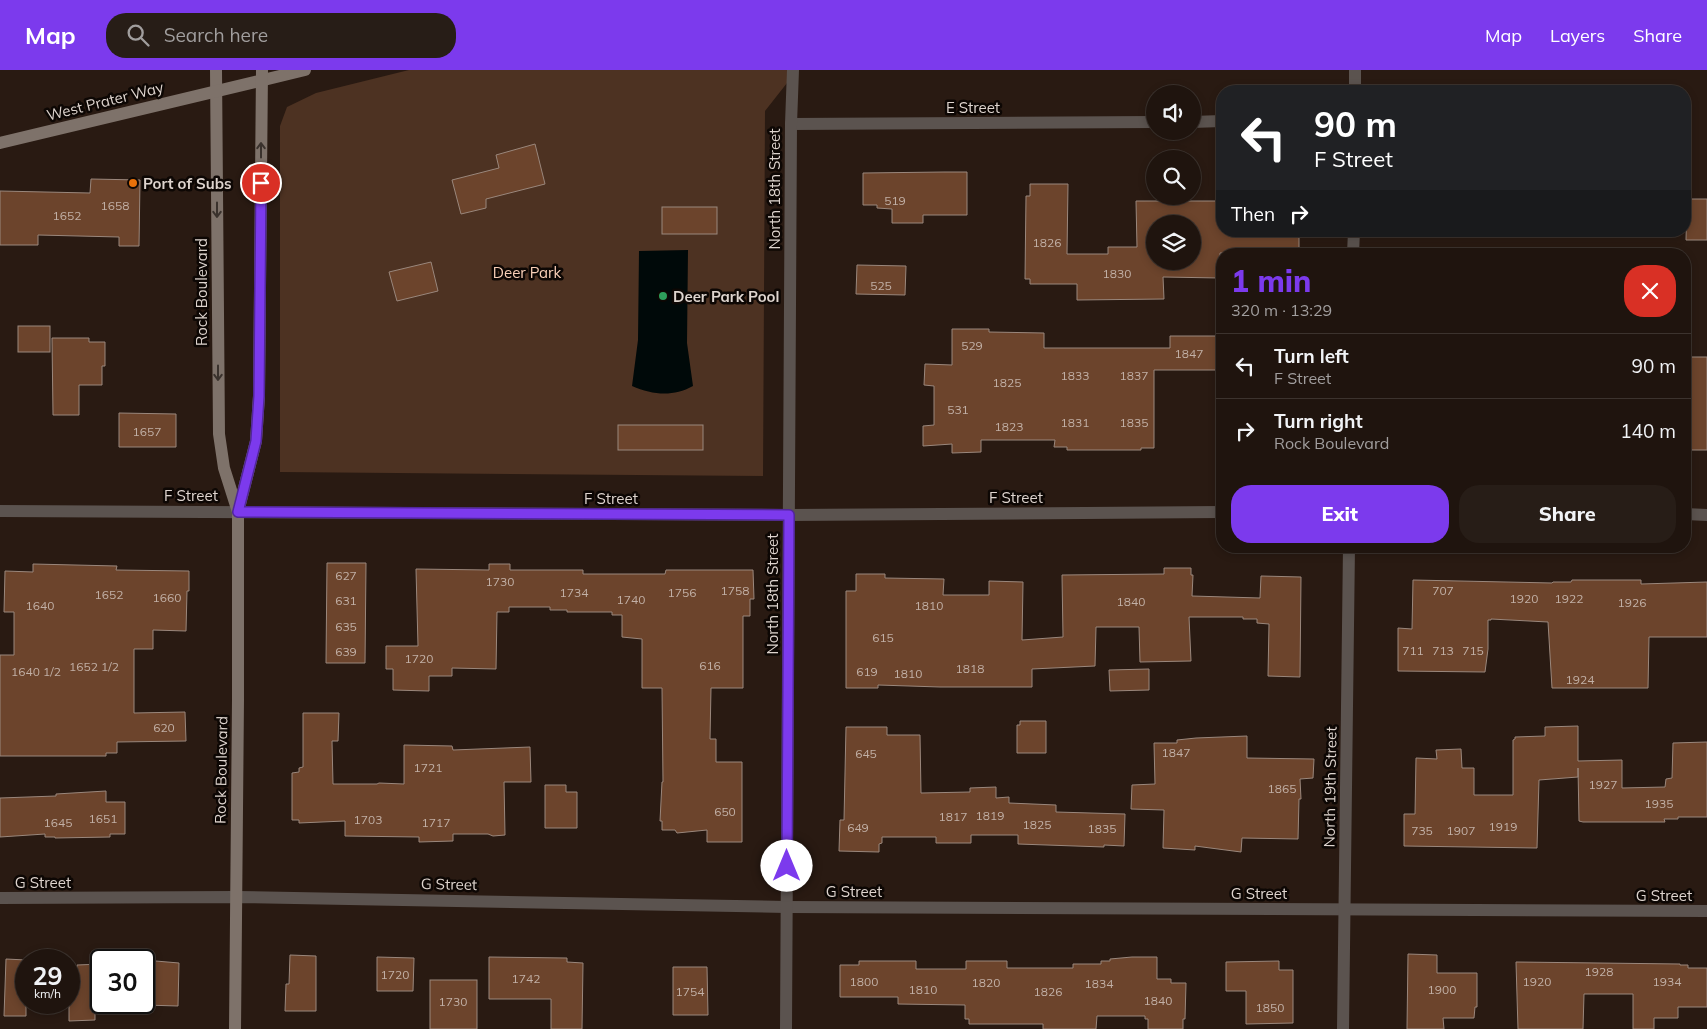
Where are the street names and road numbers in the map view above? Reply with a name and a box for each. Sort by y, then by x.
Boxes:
street label: West Prater Way [45,77,165,125]
street label: E Street [946,98,1000,117]
street label: North 18th Street [765,128,784,250]
street label: Rock Boulevard [192,238,211,346]
street label: F Street [164,486,218,505]
street label: F Street [989,488,1043,507]
street label: F Street [584,489,638,508]
street label: North 18th Street [763,533,782,655]
street label: Rock Boulevard [211,716,231,824]
street label: North 19th Street [1319,726,1341,848]
street label: G Street [15,873,71,892]
street label: G Street [421,874,477,894]
street label: G Street [826,882,882,901]
street label: G Street [1231,884,1287,903]
street label: G Street [1636,886,1692,905]

